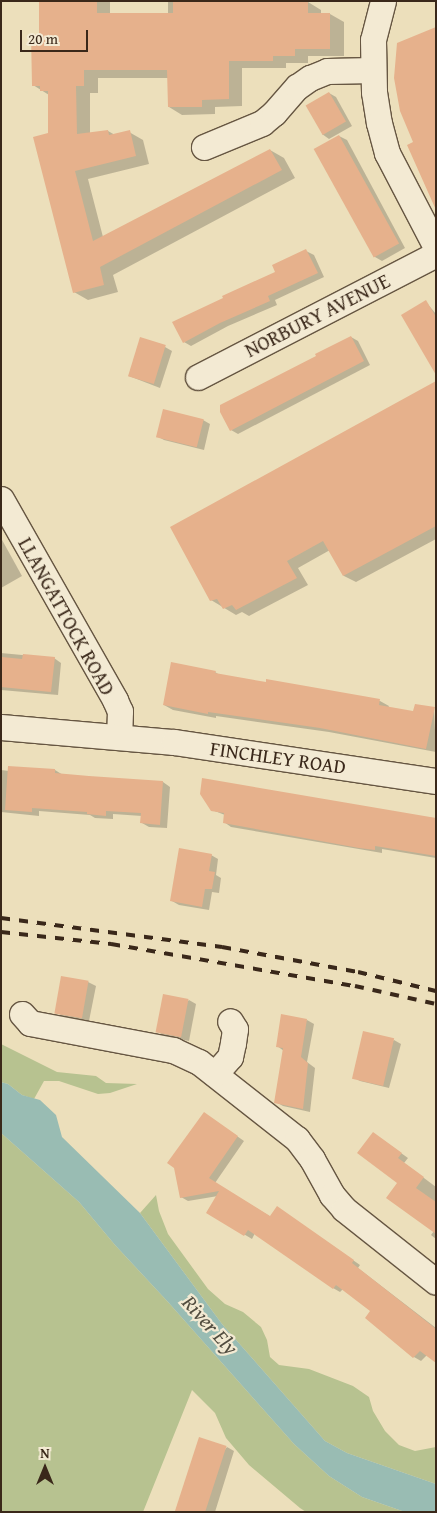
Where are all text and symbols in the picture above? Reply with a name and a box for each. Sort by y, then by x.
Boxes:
scale bar [22,20,90,52]
text: 20 m [28,28,58,49]
street label: NORBURY AVENUE [241,268,393,362]
street label: LLANGATTOCK ROAD [14,533,120,699]
street label: FINCHLEY ROAD [209,736,347,778]
water label: River Ely [177,1290,243,1360]
north arrow [20,1443,70,1493]
text: N [40,1443,50,1463]

